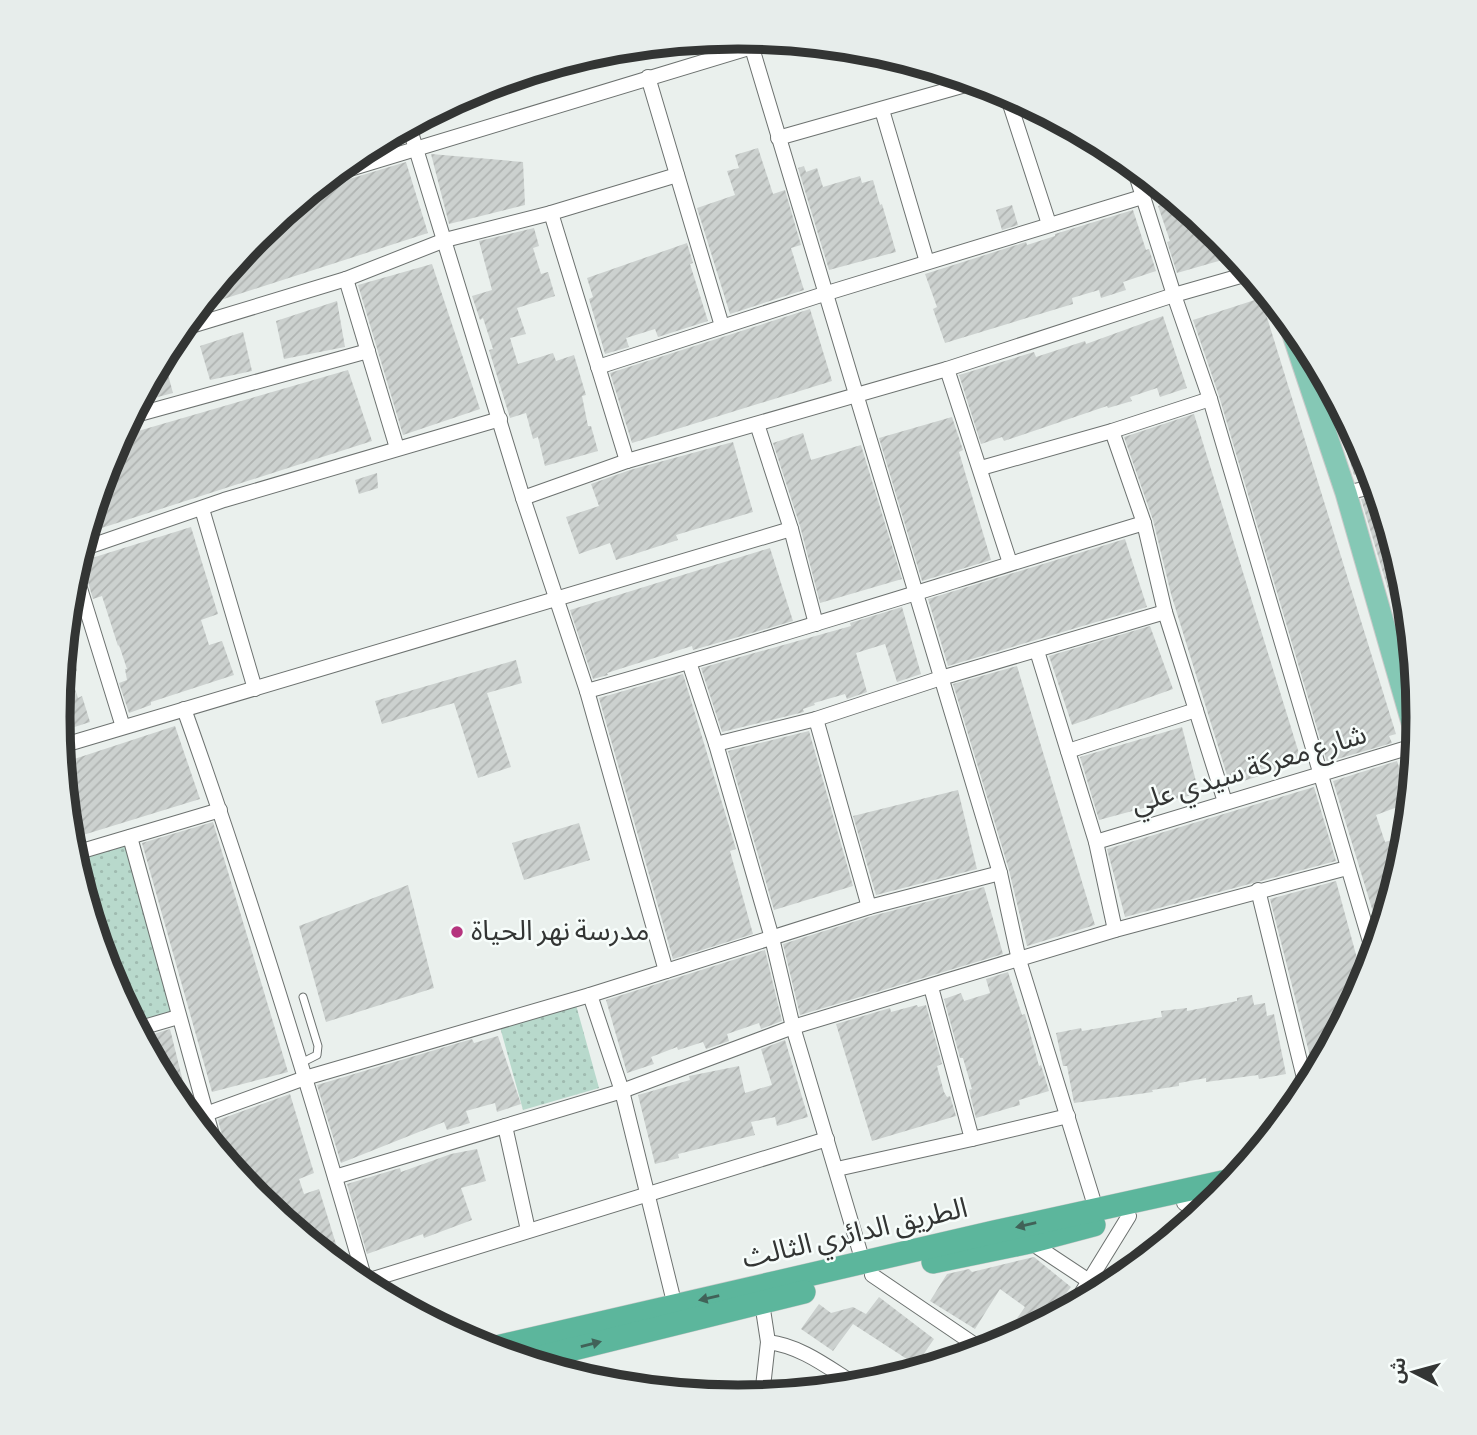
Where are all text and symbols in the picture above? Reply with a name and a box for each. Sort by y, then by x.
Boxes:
street label: شارع معركة سيدي علي [1128,721,1372,824]
place label: مدرسة نهر الحياة [471,918,649,947]
marker: مدرسة نهر الحياة [449,924,465,940]
street label: الطريق الدائري الثالث [740,1194,972,1279]
one-way arrow [1015,1220,1037,1231]
one-way arrow [698,1293,720,1304]
north arrow [1379,1337,1449,1407]
one-way arrow [580,1339,602,1350]
text: ش [1388,1356,1409,1384]

